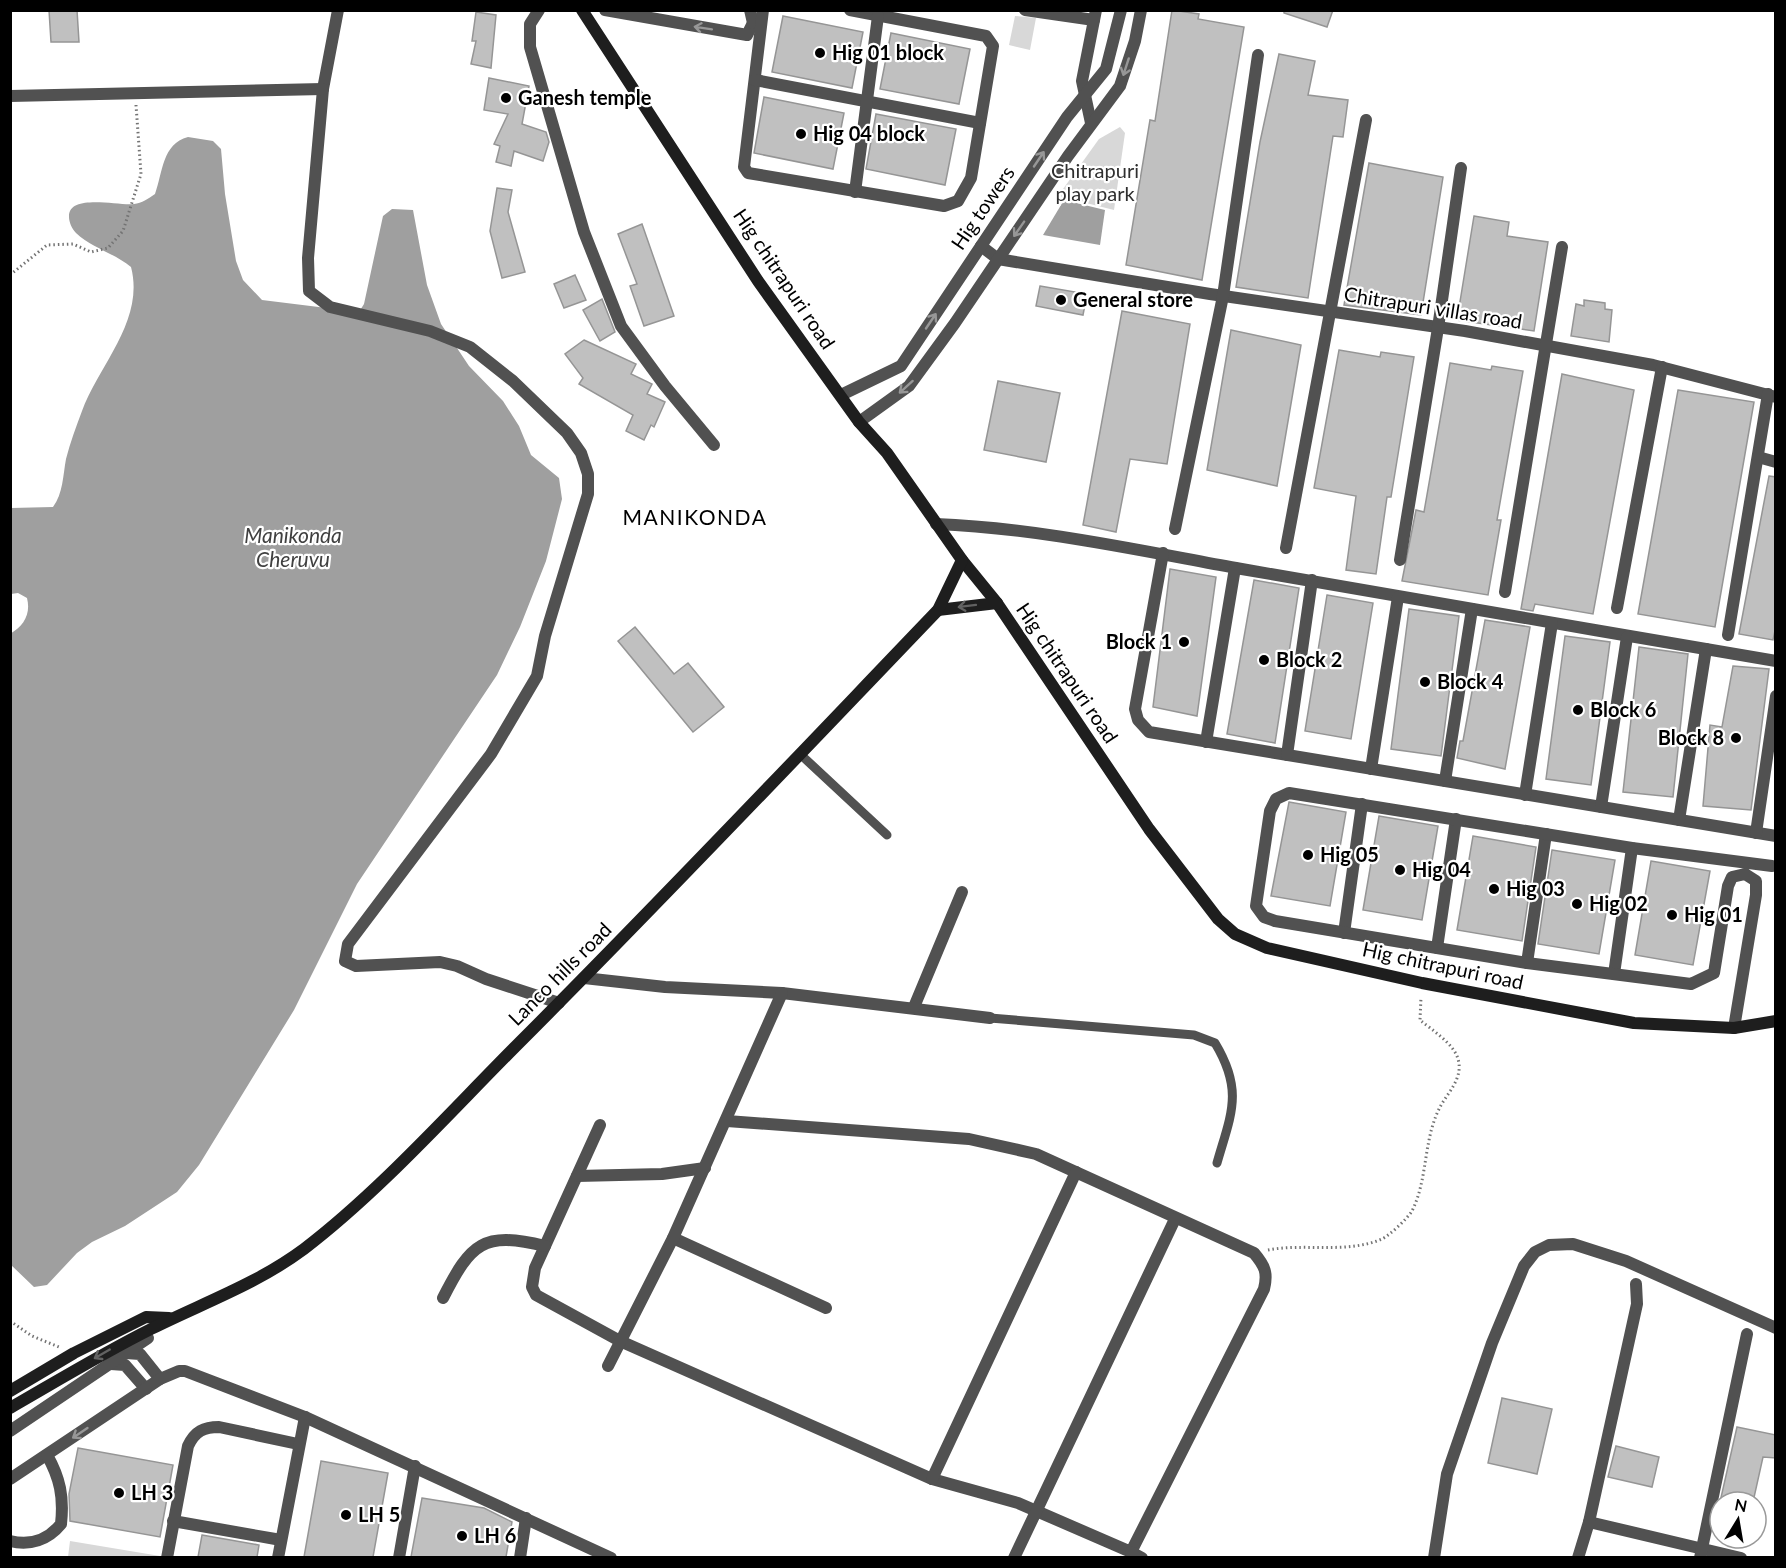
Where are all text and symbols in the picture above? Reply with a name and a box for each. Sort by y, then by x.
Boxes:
one-way arrow [694,22,713,33]
place label: Hig 01 block [832,40,944,64]
marker: Hig 01 block [813,46,827,60]
one-way arrow [1120,57,1131,76]
place label: Ganesh temple [518,85,652,109]
marker: Ganesh temple [499,91,513,105]
place label: Hig 04 block [813,121,925,145]
marker: Hig 04 block [794,127,808,141]
one-way arrow [1033,150,1046,167]
park label: Chitrapuri play park [1051,158,1139,205]
street label: Hig towers [945,161,1019,254]
street label: Hig chitrapuri road [729,204,841,353]
one-way arrow [1013,220,1025,237]
street label: Chitrapuri villas road [1342,281,1524,333]
place label: General store [1073,287,1193,311]
marker: General store [1054,293,1068,307]
one-way arrow [926,313,938,330]
one-way arrow [899,380,914,394]
district label: MANIKONDA [623,504,767,529]
water label: Manikonda Cheruvu [244,522,342,571]
street label: Hig chitrapuri road [1012,598,1124,747]
one-way arrow [958,601,978,612]
place label: Block 1 [1106,629,1172,653]
marker: Block 1 [1177,635,1191,649]
place label: Block 2 [1276,647,1342,671]
marker: Block 2 [1257,653,1271,667]
place label: Block 4 [1437,669,1504,693]
marker: Block 4 [1418,675,1432,689]
place label: Block 6 [1590,697,1656,721]
marker: Block 6 [1571,703,1585,717]
place label: Block 8 [1658,725,1724,749]
marker: Block 8 [1729,731,1743,745]
place label: Hig 05 [1320,842,1379,866]
marker: Hig 05 [1301,848,1315,862]
place label: Hig 04 [1412,857,1471,881]
marker: Hig 04 [1393,863,1407,877]
place label: Hig 03 [1506,876,1565,900]
marker: Hig 03 [1487,882,1501,896]
place label: Hig 02 [1589,891,1648,915]
marker: Hig 02 [1570,897,1584,911]
place label: Hig 01 [1684,902,1743,926]
marker: Hig 01 [1665,908,1679,922]
street label: Lanco hills road [503,917,616,1030]
street label: Hig chitrapuri road [1360,936,1526,994]
one-way arrow [94,1349,111,1361]
one-way arrow [72,1427,89,1439]
place label: LH 3 [131,1480,173,1504]
marker: LH 3 [112,1486,126,1500]
north arrow [1708,1490,1768,1550]
text: N [1733,1494,1749,1515]
place label: LH 5 [358,1502,400,1526]
marker: LH 5 [339,1508,353,1522]
place label: LH 6 [474,1523,516,1547]
marker: LH 6 [455,1529,469,1543]

